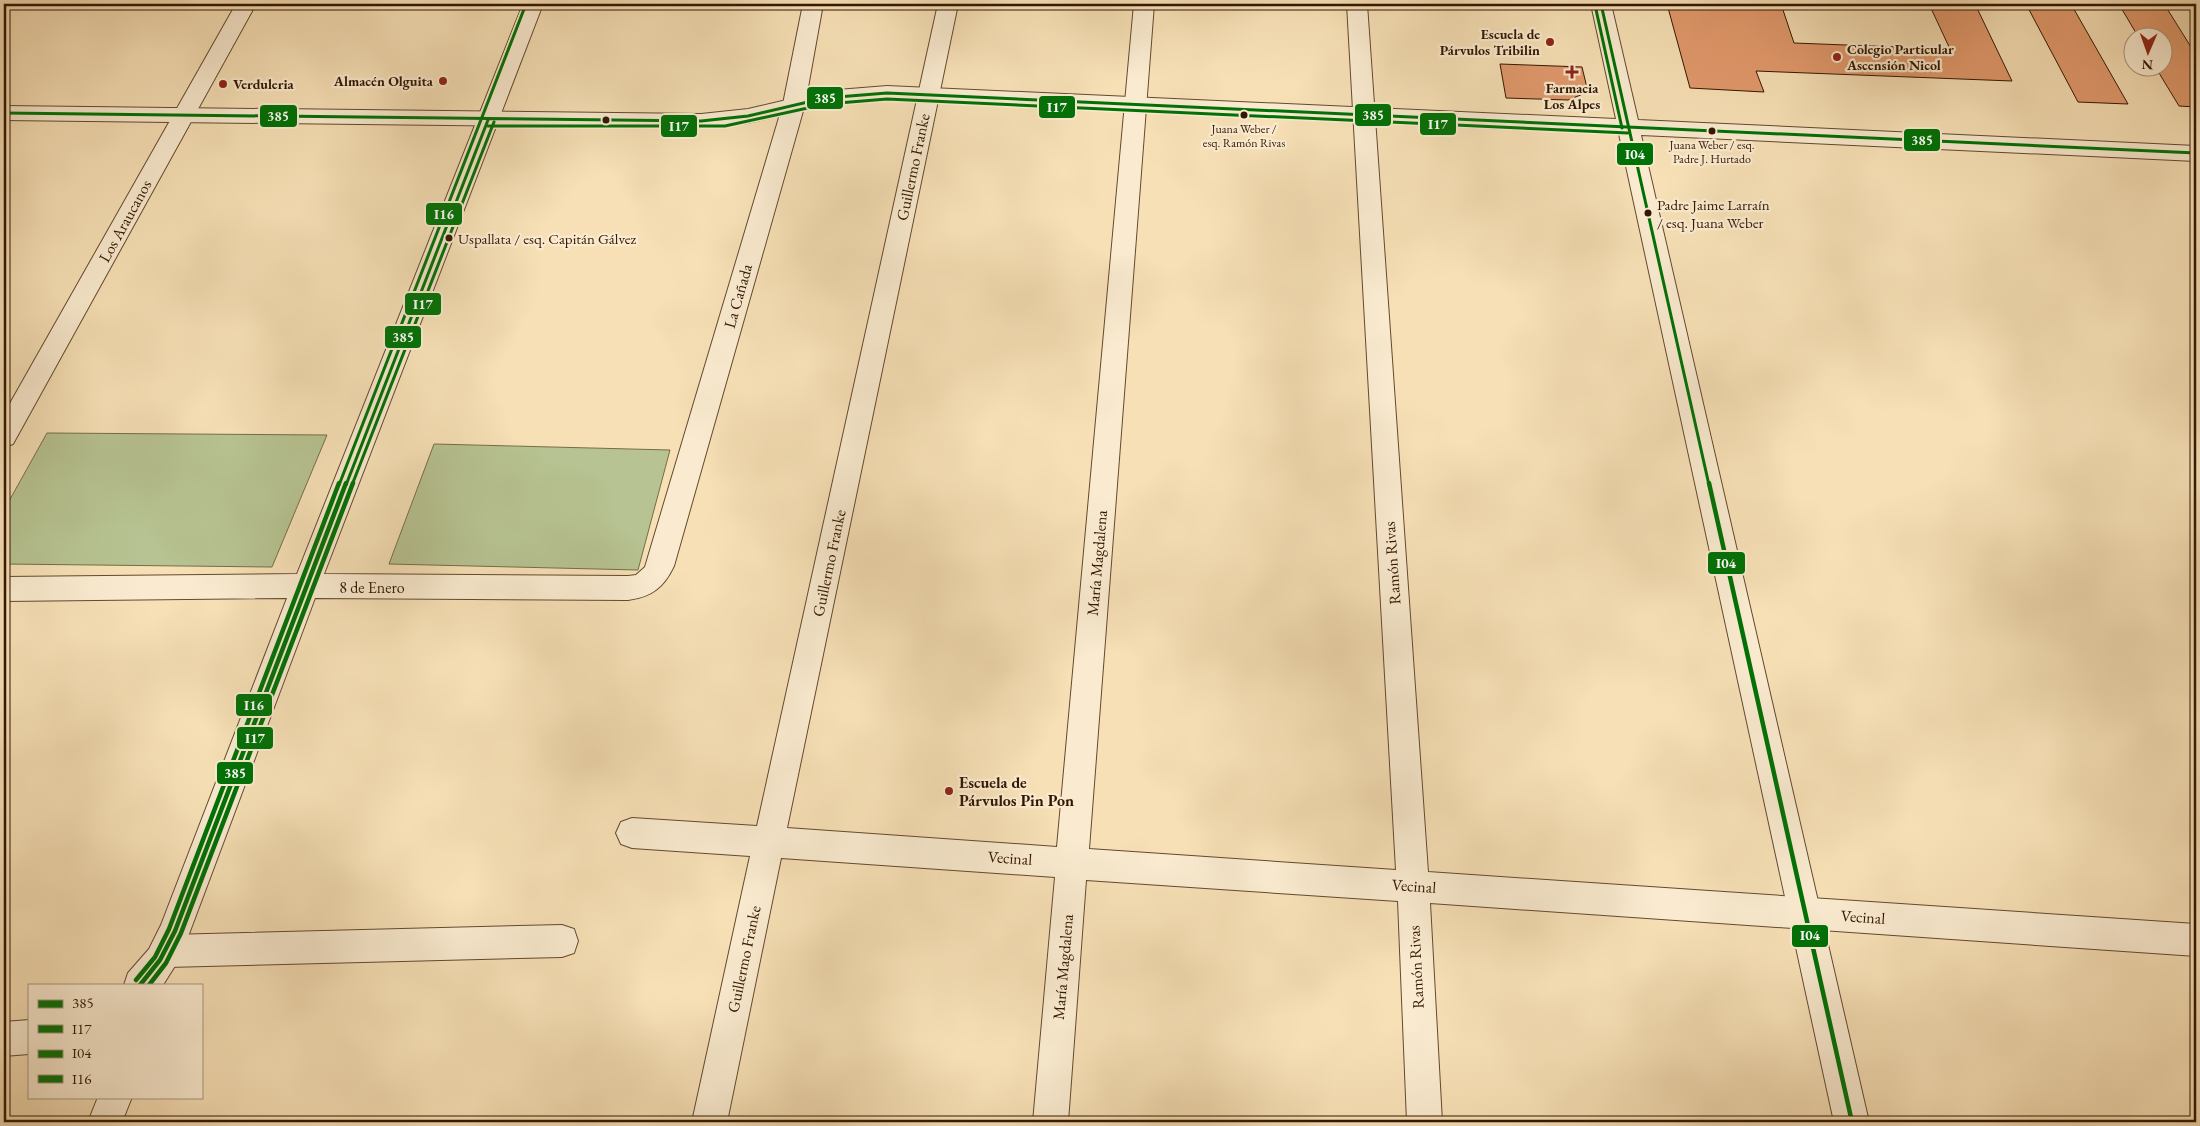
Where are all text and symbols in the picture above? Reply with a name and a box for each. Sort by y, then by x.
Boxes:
place label: Escuela de Párvulos Tribilin [1440,25,1540,59]
north arrow [2122,28,2172,78]
marker: Escuela de Párvulos Tribilin [1544,36,1556,48]
place label: Colegio Particular Ascensión Nicol [1846,40,1954,74]
marker: Colegio Particular Ascensión Nicol [1831,51,1843,63]
text: N [2141,56,2154,74]
marker: Farmacia Los Alpes [1566,66,1578,78]
place label: Almacén Olguita [333,72,434,90]
place label: Verduleria [233,75,295,93]
marker: Almacén Olguita [437,75,449,87]
marker: Verduleria [217,78,229,90]
place label: Farmacia Los Alpes [1544,79,1600,113]
line badge: 385 [806,86,844,110]
text: 385 [814,89,836,107]
line badge: I17 [1038,95,1076,119]
text: I17 [1047,98,1068,116]
line badge: 385 [1354,103,1392,127]
line badge: 385 [259,104,298,128]
text: 385 [1362,106,1384,124]
text: 385 [267,107,289,125]
marker: Juana Weber / esq. Ramón Rivas [1239,110,1249,120]
street label: Guillermo Franke [891,112,935,222]
line badge: I17 [1419,112,1457,136]
line badge: I17 [660,114,698,138]
unlabelled marker [601,115,611,125]
text: I17 [1428,115,1449,133]
text: I17 [669,117,690,135]
place label: Juana Weber / esq. Ramón Rivas [1203,121,1285,151]
marker: Juana Weber / esq. Padre J. Hurtado [1707,126,1717,136]
line badge: 385 [1903,128,1941,152]
text: 385 [1911,131,1933,149]
place label: Juana Weber / esq. Padre J. Hurtado [1668,137,1755,167]
line badge: I04 [1616,142,1654,166]
text: I04 [1625,145,1646,163]
street label: Los Araucanos [94,176,156,266]
place label: Padre Jaime Larraín / esq. Juana Weber [1657,195,1770,232]
line badge: I16 [425,202,463,226]
text: I16 [434,205,455,223]
marker: Padre Jaime Larraín / esq. Juana Weber [1643,208,1653,218]
place label: Uspallata / esq. Capitán Gálvez [458,229,637,248]
marker: Uspallata / esq. Capitán Gálvez [444,233,454,243]
street label: La Cañada [719,261,757,331]
line badge: I17 [404,292,442,316]
text: I17 [413,295,434,313]
line badge: 385 [384,325,422,349]
text: 385 [392,328,414,346]
street label: Guillermo Franke [807,508,851,618]
street label: María Magdalena [1082,509,1112,617]
street label: Ramón Rivas [1379,521,1405,605]
line badge: I04 [1707,551,1746,575]
text: I04 [1716,554,1737,572]
street label: 8 de Enero [339,577,405,598]
line badge: I16 [235,693,273,717]
text: I16 [244,696,265,714]
line badge: I17 [236,726,274,750]
text: I17 [245,729,266,747]
line badge: 385 [216,761,254,785]
text: 385 [224,764,246,782]
place label: Escuela de Párvulos Pin Pon [959,772,1074,811]
marker: Escuela de Párvulos Pin Pon [943,785,955,797]
street label: Vecinal [987,846,1033,870]
street label: Vecinal [1391,874,1437,898]
street label: Guillermo Franke [722,904,766,1014]
street label: Vecinal [1840,905,1886,929]
street label: María Magdalena [1048,913,1078,1021]
line badge: I04 [1791,924,1829,948]
street label: Ramón Rivas [1403,925,1429,1009]
text: I04 [1800,926,1821,944]
legend [28,984,202,1098]
text: 385 [72,993,94,1012]
text: I17 [72,1019,92,1038]
text: I04 [72,1043,92,1062]
text: I16 [72,1069,92,1088]

